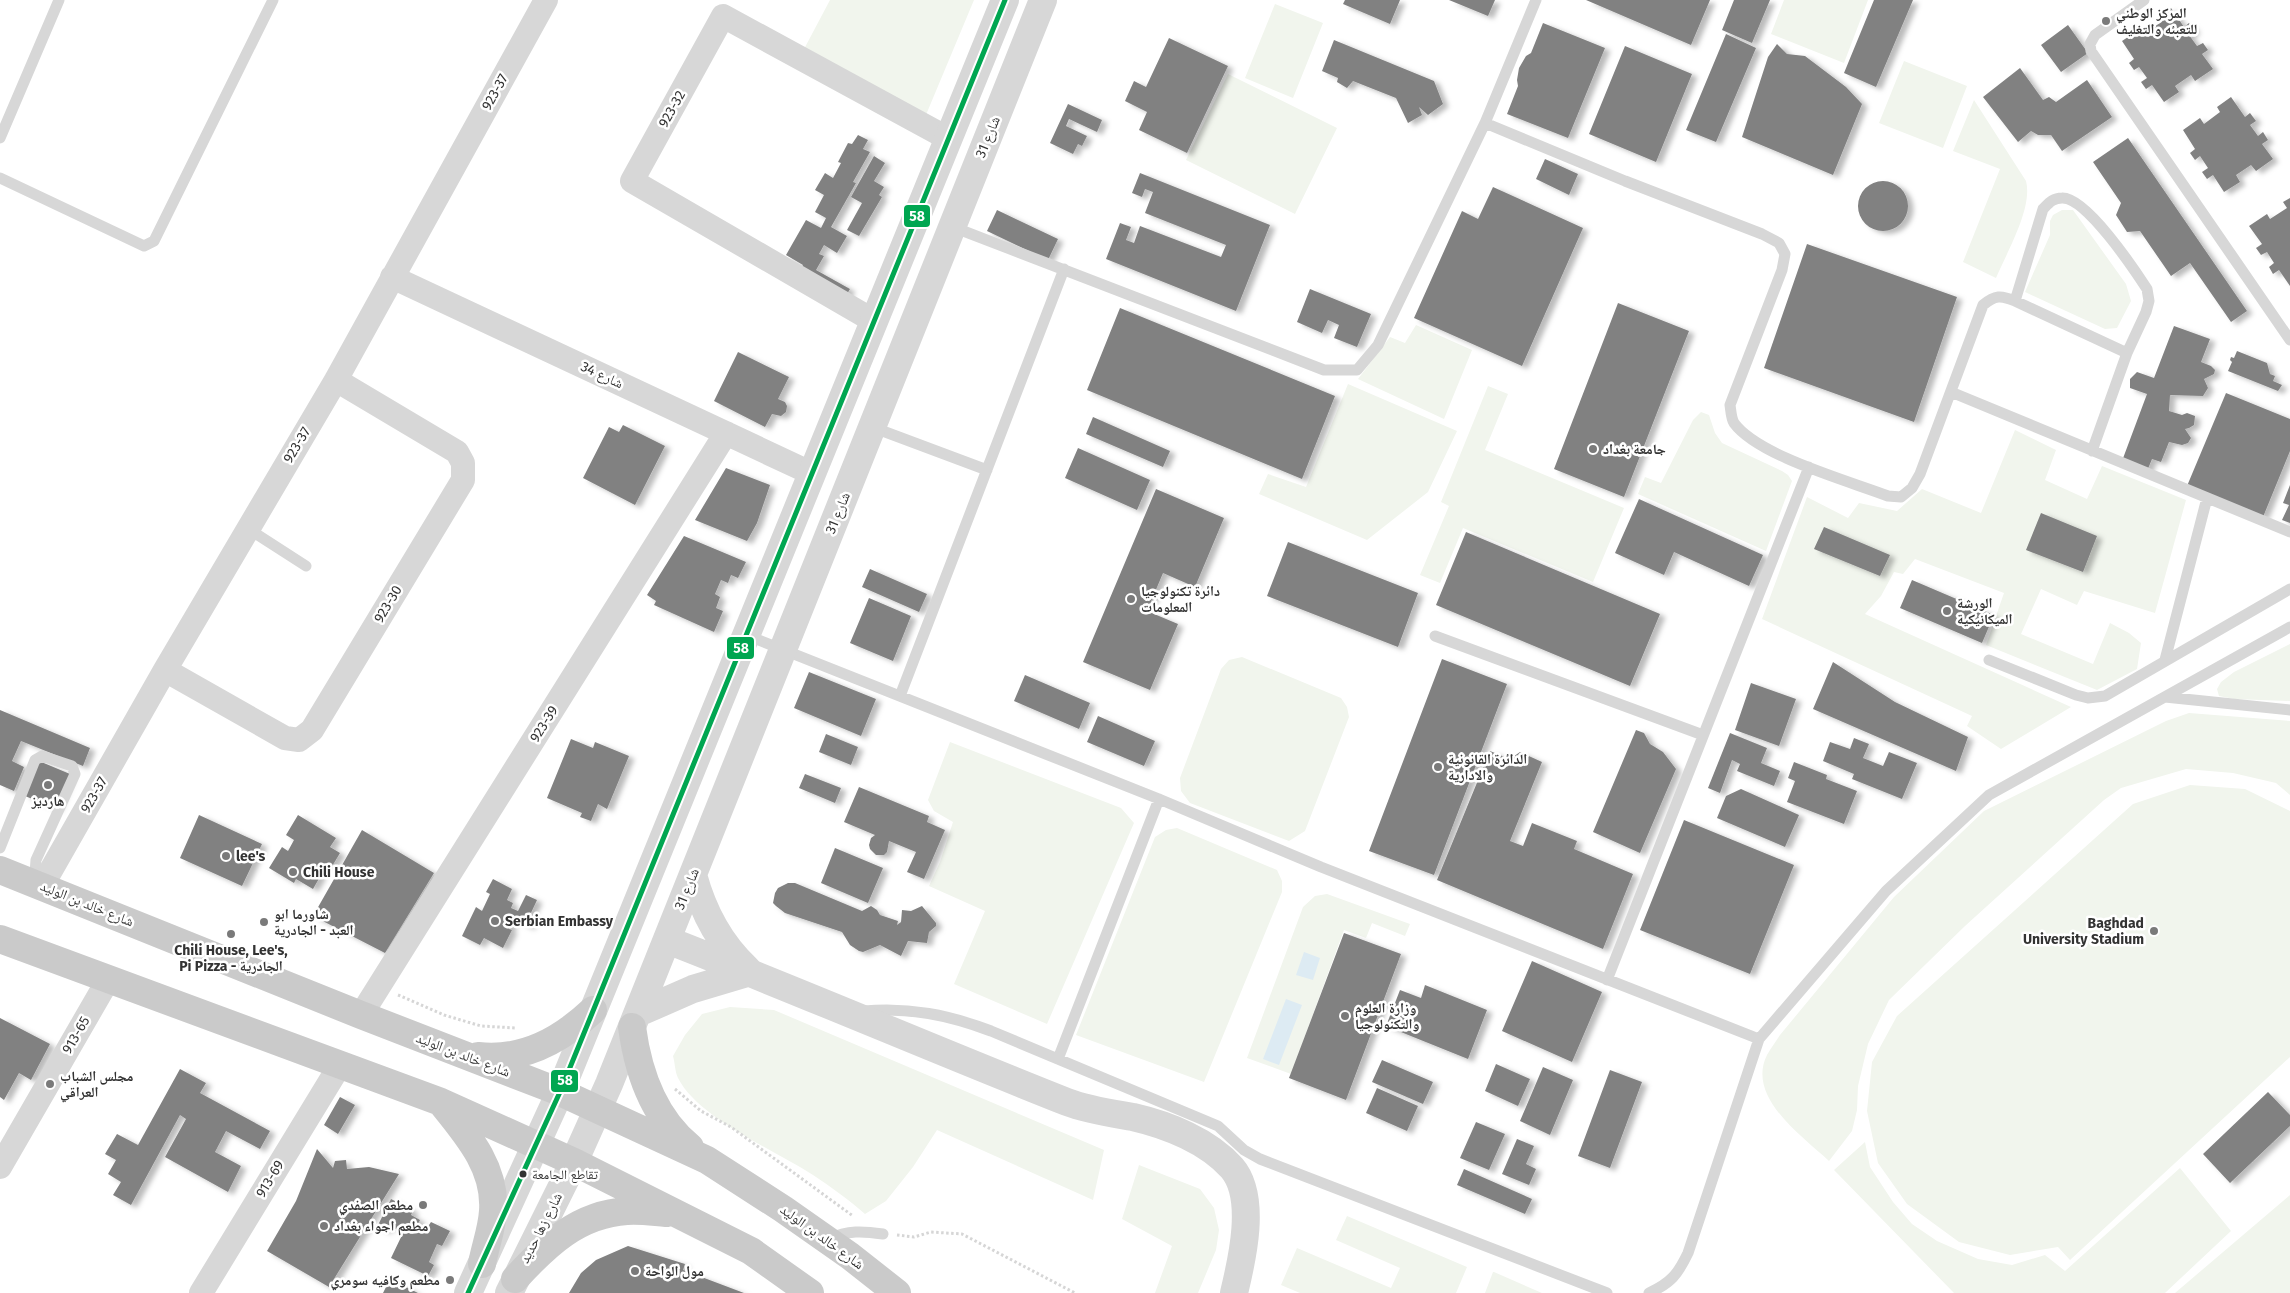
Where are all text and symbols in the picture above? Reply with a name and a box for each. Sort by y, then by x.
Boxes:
place label: المركز الوطني للتعبئه والتغليف [2116,5,2197,38]
marker: المركز الوطني للتعبئه والتغليف [2100,15,2112,27]
street label: 923-37 [478,71,512,113]
street label: 923-32 [655,88,689,130]
street label: شارع 31 [972,114,1005,161]
line badge: 58 [903,204,931,228]
text: 58 [909,208,925,225]
street label: شارع 34 [578,358,626,393]
street label: 923-37 [280,424,314,466]
place label: جامعة بغداد [1603,441,1666,458]
marker: جامعة بغداد [1587,443,1599,455]
street label: شارع 31 [822,490,855,537]
street label: 923-30 [370,582,406,626]
place label: دائرة تكنولوجيا المعلومات [1141,583,1220,616]
marker: دائرة تكنولوجيا المعلومات [1125,593,1137,605]
place label: الورشة الميكانيكية [1957,595,2012,628]
marker: الورشة الميكانيكية [1941,605,1953,617]
line badge: 58 [726,636,755,660]
text: 58 [733,640,749,657]
street label: 923-39 [526,703,562,745]
place label: الدائرة القانونية والادارية [1448,751,1527,784]
marker: الدائرة القانونية والادارية [1432,761,1444,773]
street label: 923-37 [77,774,111,816]
marker: هارديز [42,779,54,791]
place label: هارديز [31,793,64,810]
place label: lee's [236,848,266,865]
marker: lee's [220,850,232,862]
place label: Chili House [303,864,375,881]
marker: Chili House [287,866,299,878]
street label: شارع 31 [671,866,704,913]
street label: شارع خالد بن الوليد [37,878,136,931]
place label: شاورما ابو العبد - الجادرية [274,906,353,939]
place label: Serbian Embassy [505,913,614,930]
marker: Serbian Embassy [489,915,501,927]
place label: Baghdad University Stadium [2023,915,2144,948]
marker: شاورما ابو العبد - الجادرية [258,916,270,928]
marker: Baghdad University Stadium [2148,925,2160,937]
marker: Chili House, Lee's, Pi Pizza - الجادرية [225,928,237,940]
place label: Chili House, Lee's, Pi Pizza - الجادرية [174,942,288,975]
place label: وزارة العلوم والتكنولوجيا [1355,1000,1420,1033]
marker: وزارة العلوم والتكنولوجيا [1339,1010,1351,1022]
street label: 913-65 [59,1013,93,1057]
street label: شارع خالد بن الوليد [413,1029,512,1082]
place label: مجلس الشباب العراقي [60,1068,133,1103]
line badge: 58 [550,1069,579,1093]
text: 58 [557,1072,573,1089]
marker: مجلس الشباب العراقي [44,1078,56,1090]
street label: 913-69 [252,1157,288,1201]
place label: تقاطع الجامعة [532,1167,598,1184]
marker: تقاطع الجامعة [518,1169,528,1179]
street label: شارع زها حديد [516,1190,567,1267]
place label: مطعم الصفدي [339,1197,413,1216]
marker: مطعم الصفدي [417,1199,429,1211]
street label: شارع خالد بن الوليد [776,1201,867,1274]
place label: مطعم اجواء بغداد [334,1218,428,1236]
marker: مطعم اجواء بغداد [318,1220,330,1232]
place label: مول الواحة [645,1263,704,1280]
marker: مول الواحة [629,1265,641,1277]
place label: مطعم وكافيه سومري [330,1272,440,1291]
marker: مطعم وكافيه سومري [444,1274,456,1286]

